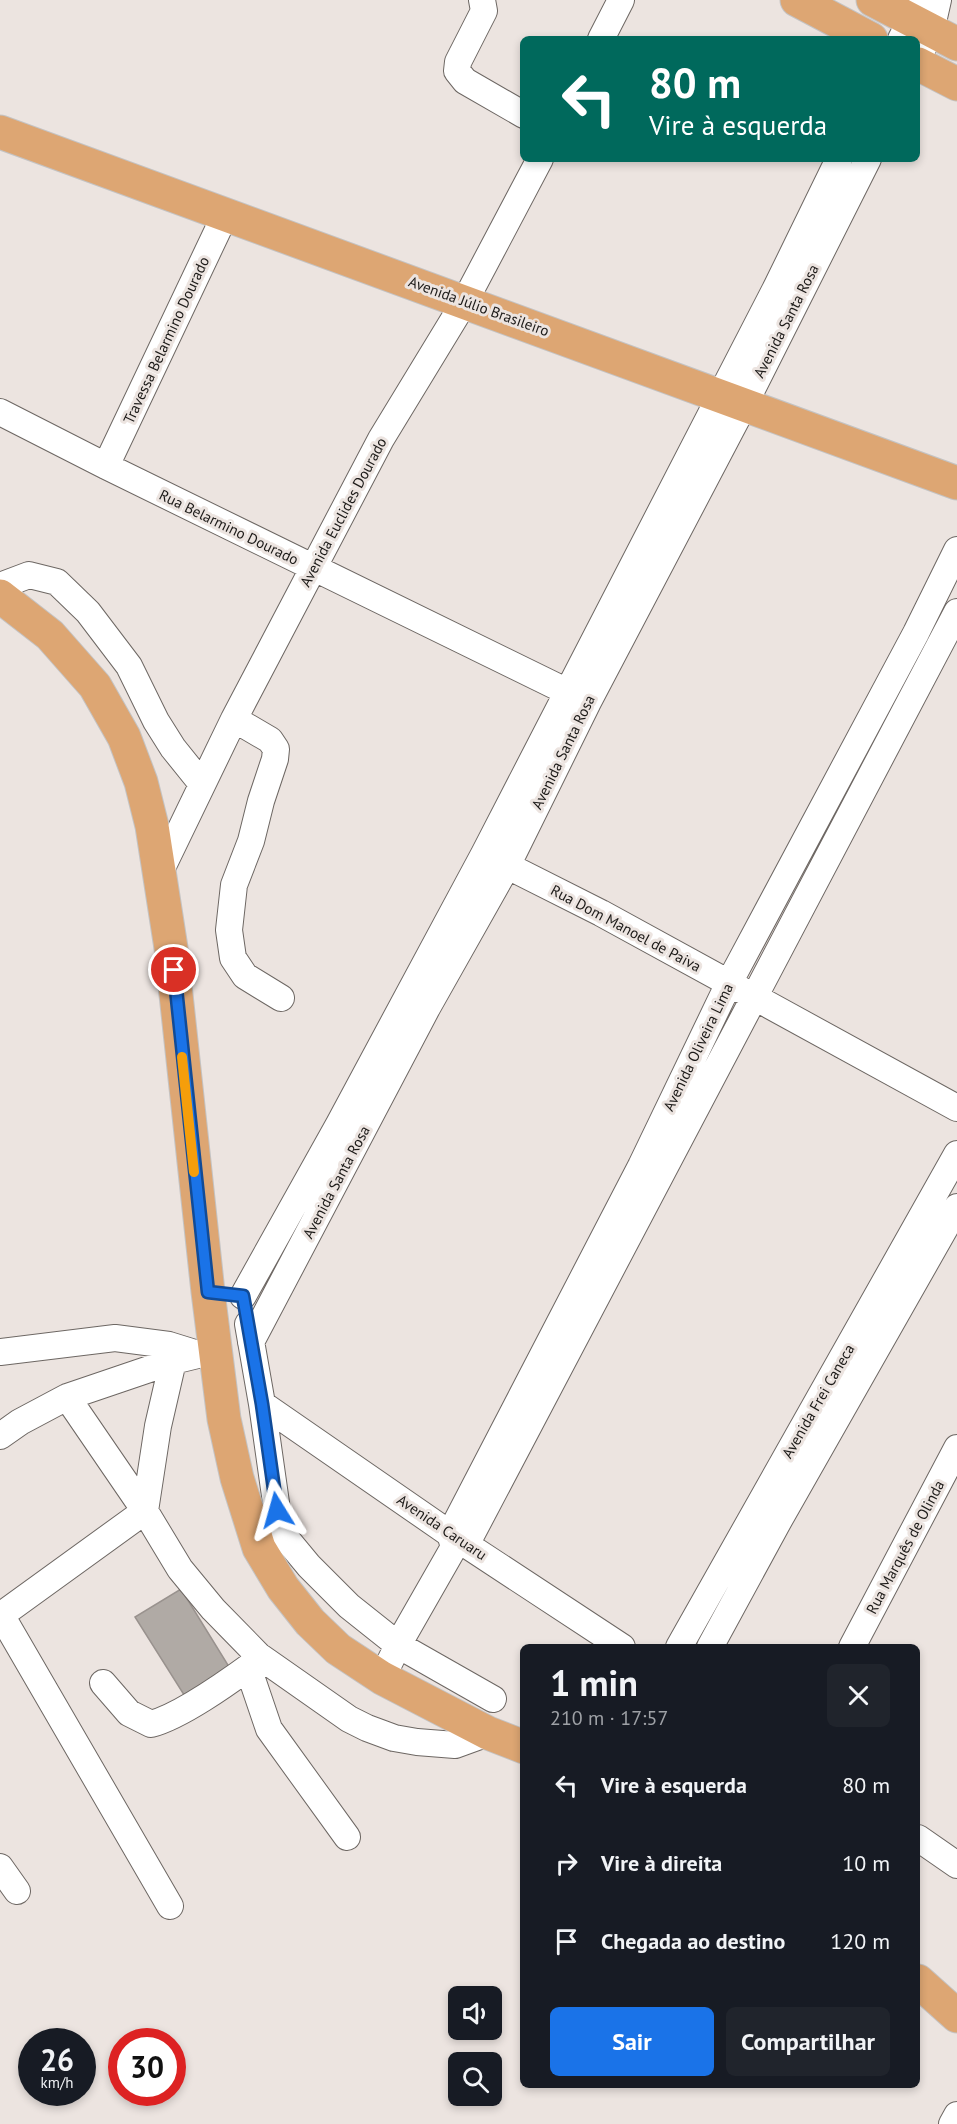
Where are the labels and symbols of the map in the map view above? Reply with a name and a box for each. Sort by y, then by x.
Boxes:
street label: Travessa Belarmino Dourado [119,253,213,427]
street label: Avenida Santa Rosa [749,261,823,381]
street label: Avenida Júlio Brasileiro [406,272,552,340]
street label: Avenida Euclides Dourado [296,434,390,590]
street label: Rua Belarmino Dourado [156,485,302,569]
street label: Avenida Santa Rosa [527,692,599,812]
street label: Rua Dom Manoel de Paiva [548,880,704,976]
pin [148,944,199,995]
street label: Avenida Oliveira Lima [659,980,737,1114]
street label: Avenida Santa Rosa [298,1122,374,1242]
street label: Avenida Frei Caneca [778,1340,858,1462]
street label: Rua Marquês de Olinda [862,1477,948,1617]
position arrow [245,1478,309,1542]
street label: Avenida Caruaru [393,1490,491,1564]
speed limit sign: 30 [108,2028,186,2106]

